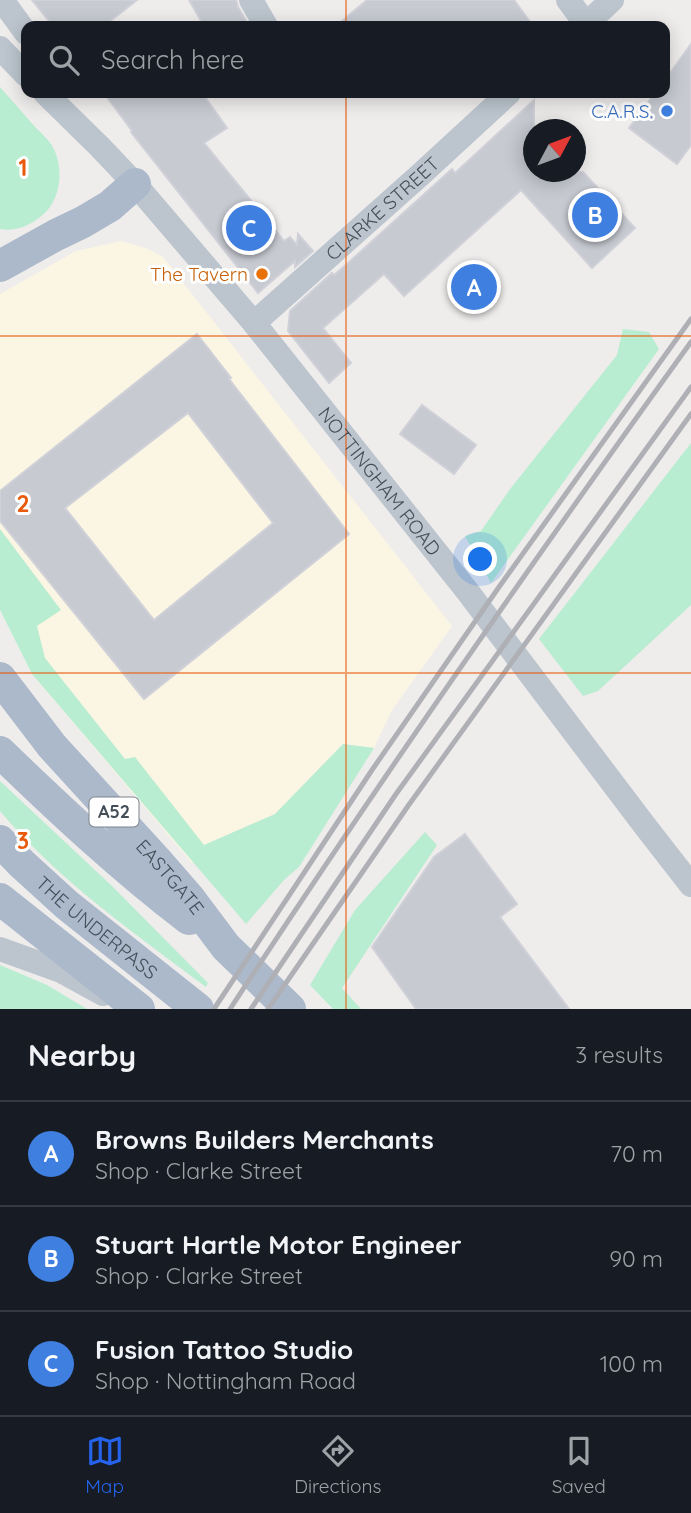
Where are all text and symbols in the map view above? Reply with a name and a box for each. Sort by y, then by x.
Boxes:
search box [21,21,670,98]
icon: search [45,41,83,79]
text: Search here [101,43,245,76]
place label: C.A.R.S. [591,99,653,123]
marker: C.A.R.S. [659,103,675,119]
north arrow [523,119,586,182]
street label: CLARKE STREET [321,151,444,266]
text: 1 [19,153,27,182]
pin: B [572,189,618,241]
pin: C [226,202,272,254]
pin: A [451,261,497,313]
place label: The Tavern [150,262,248,286]
marker: The Tavern [254,266,270,282]
street label: NOTTINGHAM ROAD [313,402,446,560]
text: 2 [16,489,30,518]
your location [463,542,497,576]
road number: A52 [90,798,138,826]
text: 3 [17,826,29,855]
street label: EASTGATE [131,834,209,919]
street label: THE UNDERPASS [31,871,162,984]
text: Nearby [28,1036,136,1074]
text: 3 results [575,1040,663,1069]
text: Browns Builders Merchants [95,1123,434,1156]
text: A [44,1139,58,1168]
text: 70 m [610,1139,663,1168]
text: Shop · Clarke Street [95,1156,303,1185]
text: Stuart Hartle Motor Engineer [95,1228,462,1261]
text: B [43,1244,59,1273]
text: 90 m [609,1244,663,1273]
text: Shop · Clarke Street [95,1261,303,1290]
text: Fusion Tattoo Studio [95,1333,353,1366]
text: C [44,1349,58,1378]
text: 100 m [600,1349,663,1378]
text: Shop · Nottingham Road [95,1366,356,1395]
tab: Map [85,1432,124,1498]
tab: Directions [294,1432,381,1498]
tab: Saved [552,1432,606,1498]

